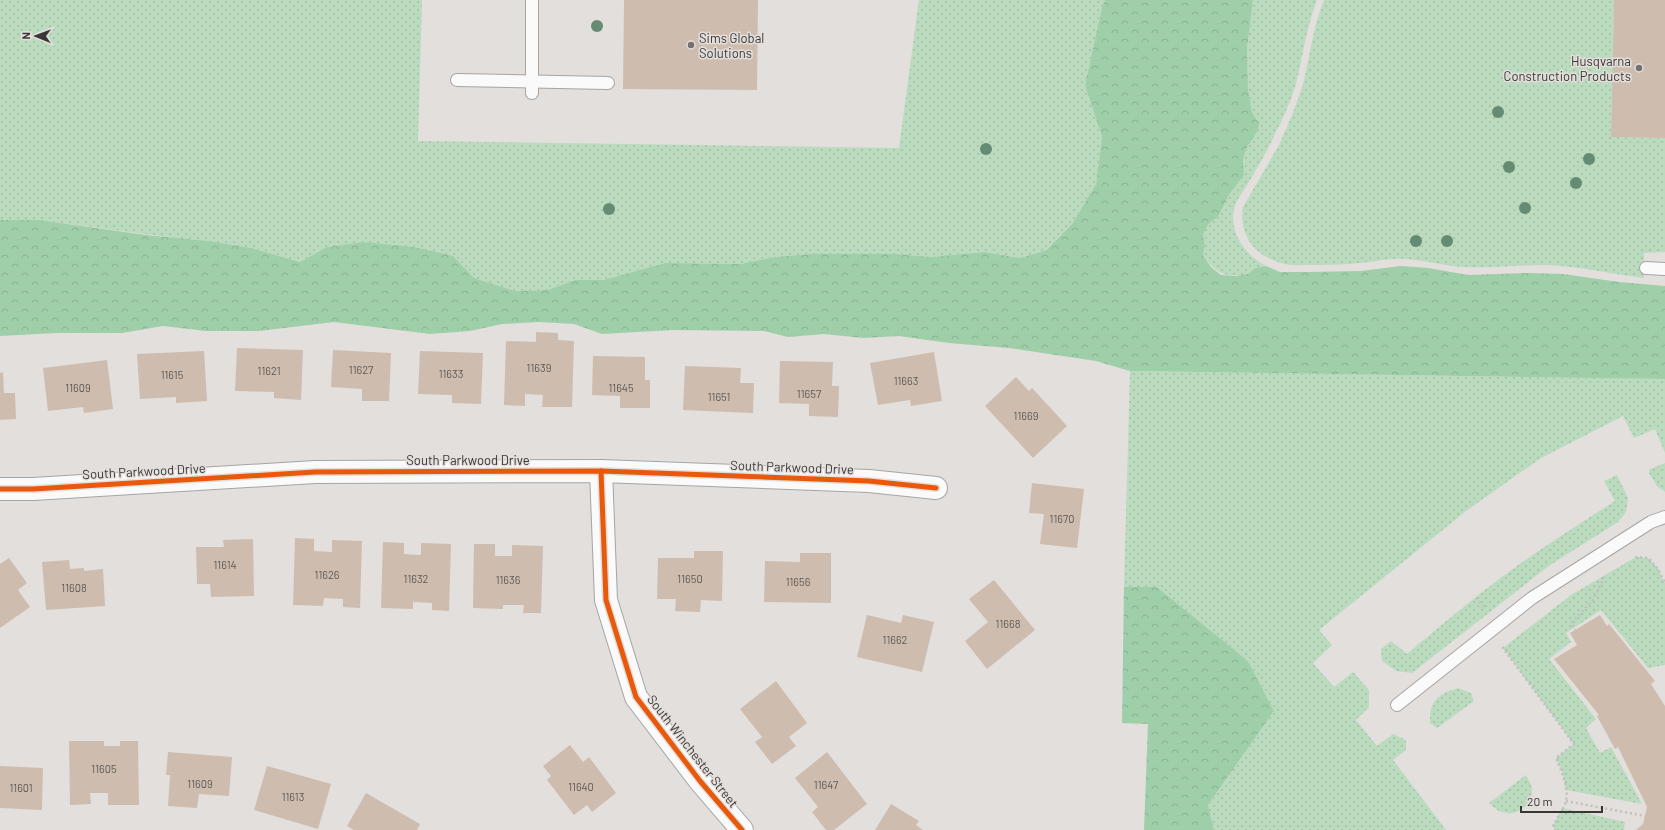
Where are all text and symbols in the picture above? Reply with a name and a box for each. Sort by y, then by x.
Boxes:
north arrow [16,16,56,56]
place label: Sims Global Solutions [699,30,764,61]
text: N [19,32,32,40]
marker: Sims Global Solutions [686,40,696,50]
place label: Husqvarna Construction Products [1504,53,1631,84]
marker: Husqvarna Construction Products [1634,63,1644,73]
house number: 11639 [527,361,552,374]
house number: 11627 [349,363,373,376]
house number: 11621 [258,364,281,377]
house number: 11633 [439,367,463,380]
house number: 11615 [161,368,184,381]
house number: 11663 [894,374,918,387]
house number: 11609 [65,381,91,394]
house number: 11645 [608,381,634,394]
house number: 11657 [797,387,821,400]
house number: 11651 [708,390,730,403]
house number: 11669 [1014,409,1039,422]
street label: South Parkwood Drive [406,452,530,468]
street label: South Parkwood Drive [730,457,854,477]
street label: South Parkwood Drive [82,460,206,482]
house number: 11670 [1050,512,1074,525]
house number: 11614 [213,558,237,571]
house number: 11626 [315,568,340,581]
house number: 11632 [404,572,429,585]
house number: 11650 [677,572,703,585]
house number: 11636 [496,573,521,586]
house number: 11656 [786,575,811,588]
house number: 11608 [61,581,87,594]
house number: 11668 [996,617,1021,630]
house number: 11662 [883,633,908,646]
street label: South Winchester Street [644,691,742,811]
house number: 11605 [91,762,117,775]
house number: 11609 [187,777,213,790]
house number: 11647 [814,778,838,791]
house number: 11640 [568,780,594,793]
house number: 11601 [9,781,33,794]
scale bar [1521,788,1602,814]
house number: 11613 [282,790,304,803]
text: 20 m [1527,794,1553,808]

